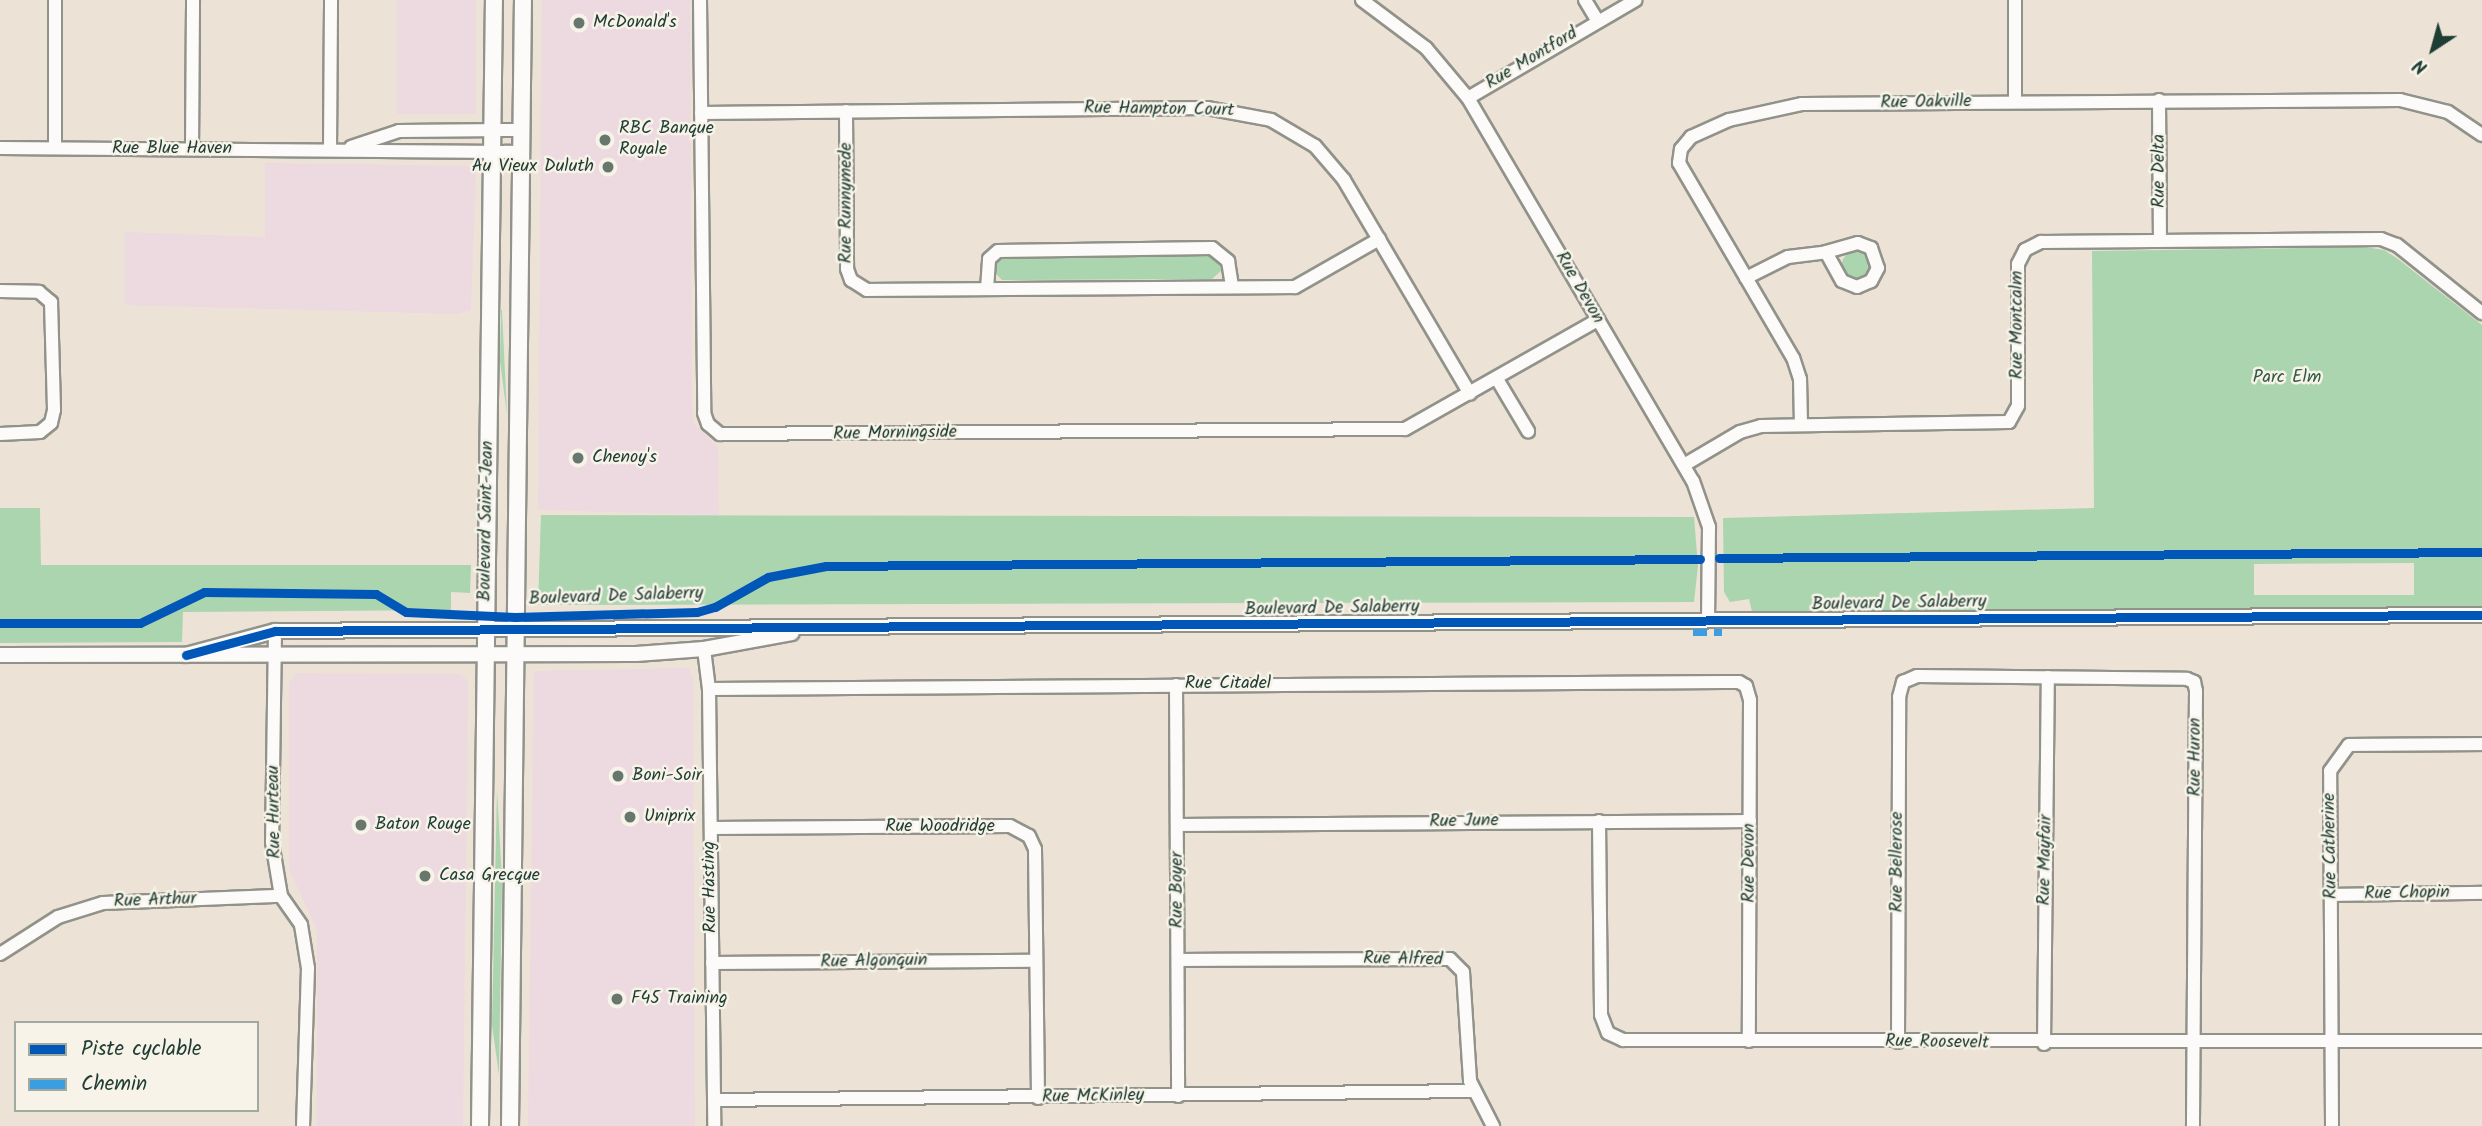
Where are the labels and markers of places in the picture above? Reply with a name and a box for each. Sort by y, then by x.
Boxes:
place label: McDonald's [593,12,677,34]
marker: McDonald's [571,15,587,31]
place label: RBC Banque Royale [619,119,714,162]
marker: RBC Banque Royale [597,132,613,148]
place label: Au Vieux Duluth [472,156,594,178]
marker: Au Vieux Duluth [600,159,616,175]
place label: Chenoy's [592,447,657,469]
marker: Chenoy's [570,450,586,466]
place label: Boni-Soir [632,765,702,787]
marker: Boni-Soir [610,768,626,784]
place label: Uniprix [644,806,695,828]
marker: Uniprix [622,809,638,825]
place label: Baton Rouge [375,814,471,836]
marker: Baton Rouge [353,817,369,833]
place label: Casa Grecque [439,865,540,887]
marker: Casa Grecque [417,868,433,884]
place label: F45 Training [631,988,728,1010]
marker: F45 Training [609,991,625,1007]

